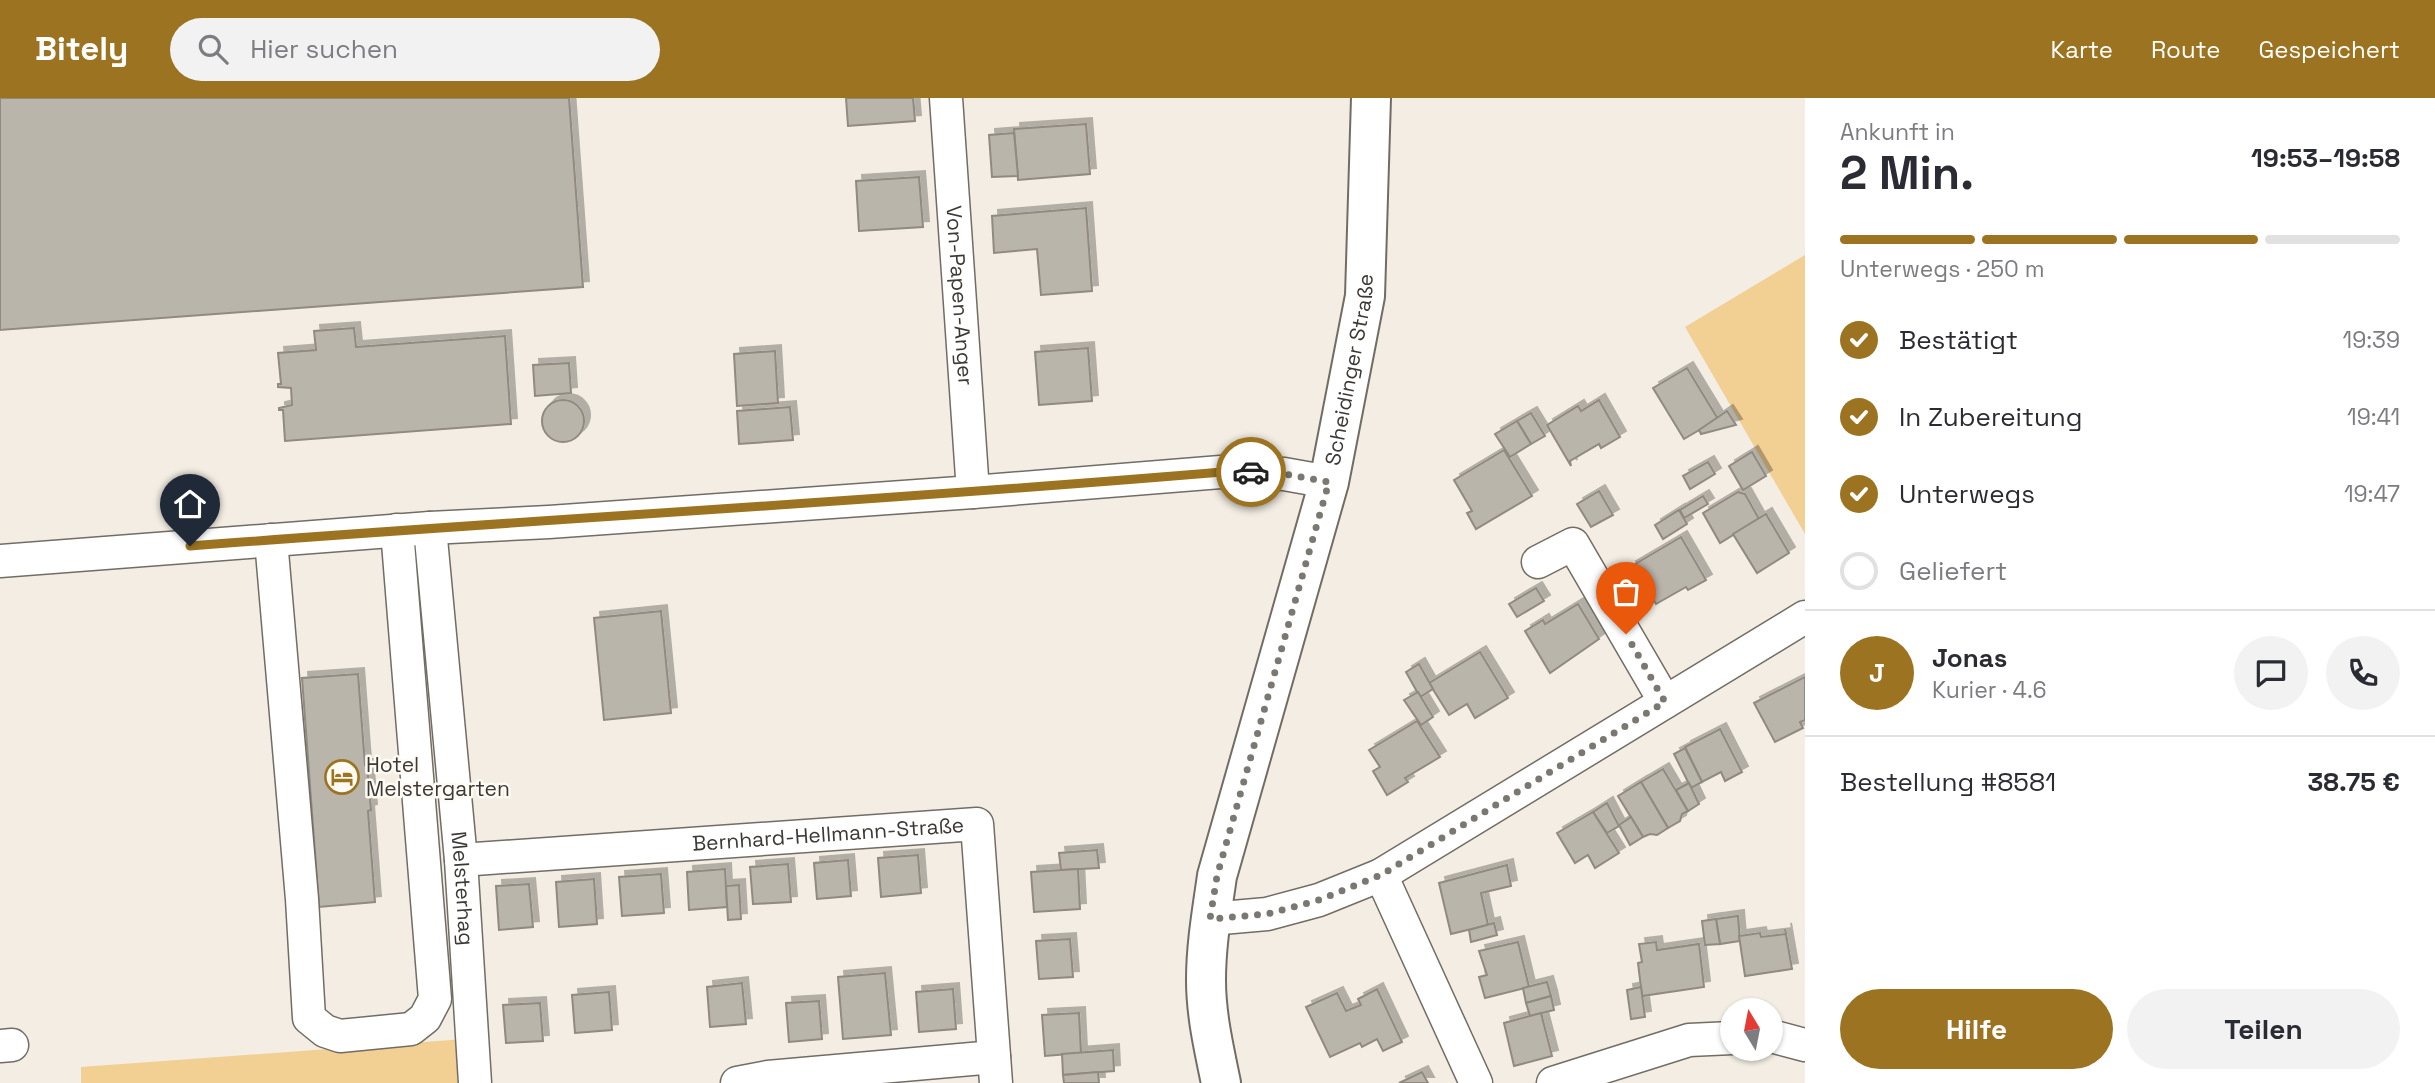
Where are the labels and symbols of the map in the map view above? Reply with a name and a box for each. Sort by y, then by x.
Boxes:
street label: Von-Papen-Anger [940,205,980,386]
street label: Scheidinger Straße [1319,273,1379,468]
courier [1216,437,1286,507]
pin [160,474,220,546]
pin [1596,562,1656,634]
place label: Hotel Melstergarten [366,751,510,802]
hotel icon: Hotel Melstergarten [323,758,361,796]
street label: Bernhard-Hellmann-Straße [691,811,965,857]
street label: Melsterhag [445,830,480,946]
north arrow [1720,998,1783,1060]

